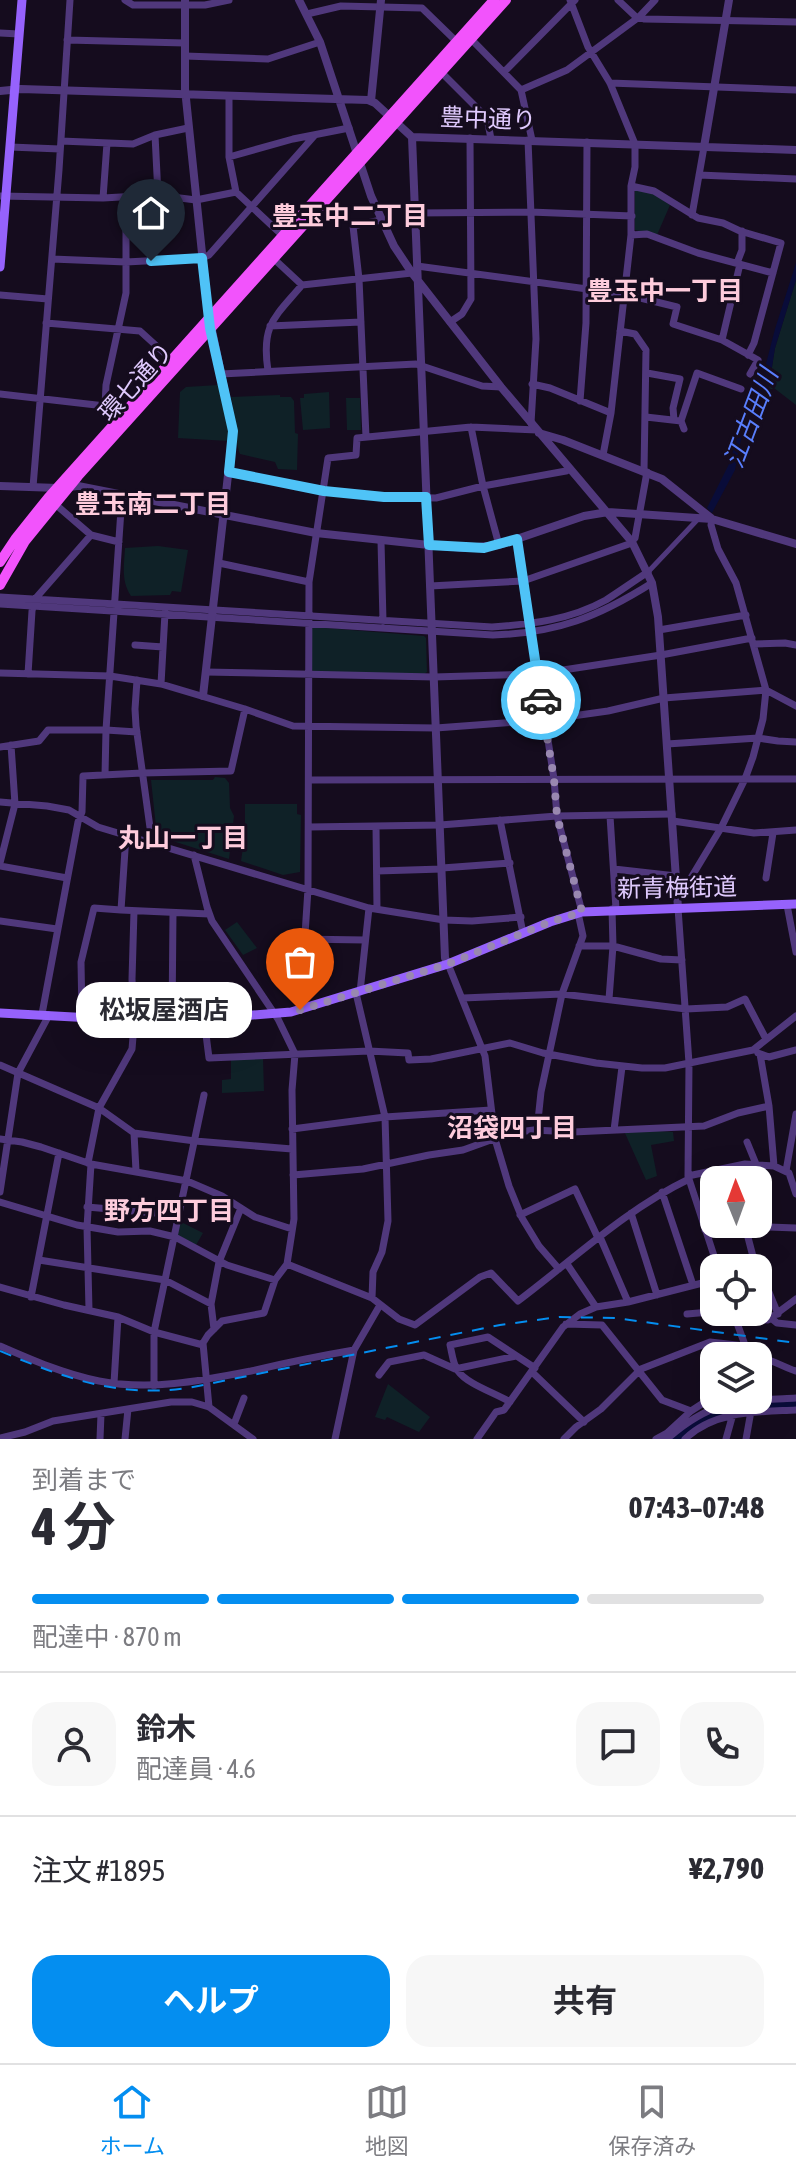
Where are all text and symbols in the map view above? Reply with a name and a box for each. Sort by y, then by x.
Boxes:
street label: 豊中通り [440,103,536,134]
pin [117,179,185,261]
icon: home [129,191,173,235]
district label: 豊玉中二丁目 [272,201,428,231]
district label: 豊玉中一丁目 [587,276,743,306]
street label: 環七通り [93,337,178,426]
water label: 江古田川 [718,361,785,472]
district label: 豊玉南二丁目 [75,489,231,519]
courier [501,660,581,740]
icon: car [519,678,563,722]
district label: 丸山一丁目 [118,823,248,853]
street label: 新青梅街道 [617,873,737,902]
pin [266,928,334,1010]
icon: bag [278,940,322,984]
callout: 松坂屋酒店 [76,982,252,1038]
text: 松坂屋酒店 [99,995,229,1025]
district label: 沼袋四丁目 [447,1113,577,1143]
north arrow [700,1166,772,1238]
map controls [700,1166,772,1414]
district label: 野方四丁目 [104,1196,234,1226]
button: locate [700,1254,772,1326]
button: layers [700,1342,772,1414]
text: 到着まで [32,1465,136,1495]
text: 07:43–07:48 [629,1490,764,1524]
text: 4 分 [32,1496,116,1556]
text: 配達中 · 870 m [32,1622,182,1652]
button: person [32,1702,116,1786]
button: chat [576,1702,660,1786]
button: phone [680,1702,764,1786]
text: 鈴木 [136,1711,196,1745]
text: 配達員 · 4.6 [136,1754,256,1784]
text: ¥2,790 [689,1851,764,1885]
text: 注文 #1895 [32,1853,166,1887]
button: ヘルプ [32,1955,390,2047]
button: 共有 [406,1955,764,2047]
tab: ホーム [100,2080,165,2160]
tab: 地図 [365,2080,409,2160]
tab: 保存済み [608,2080,696,2160]

